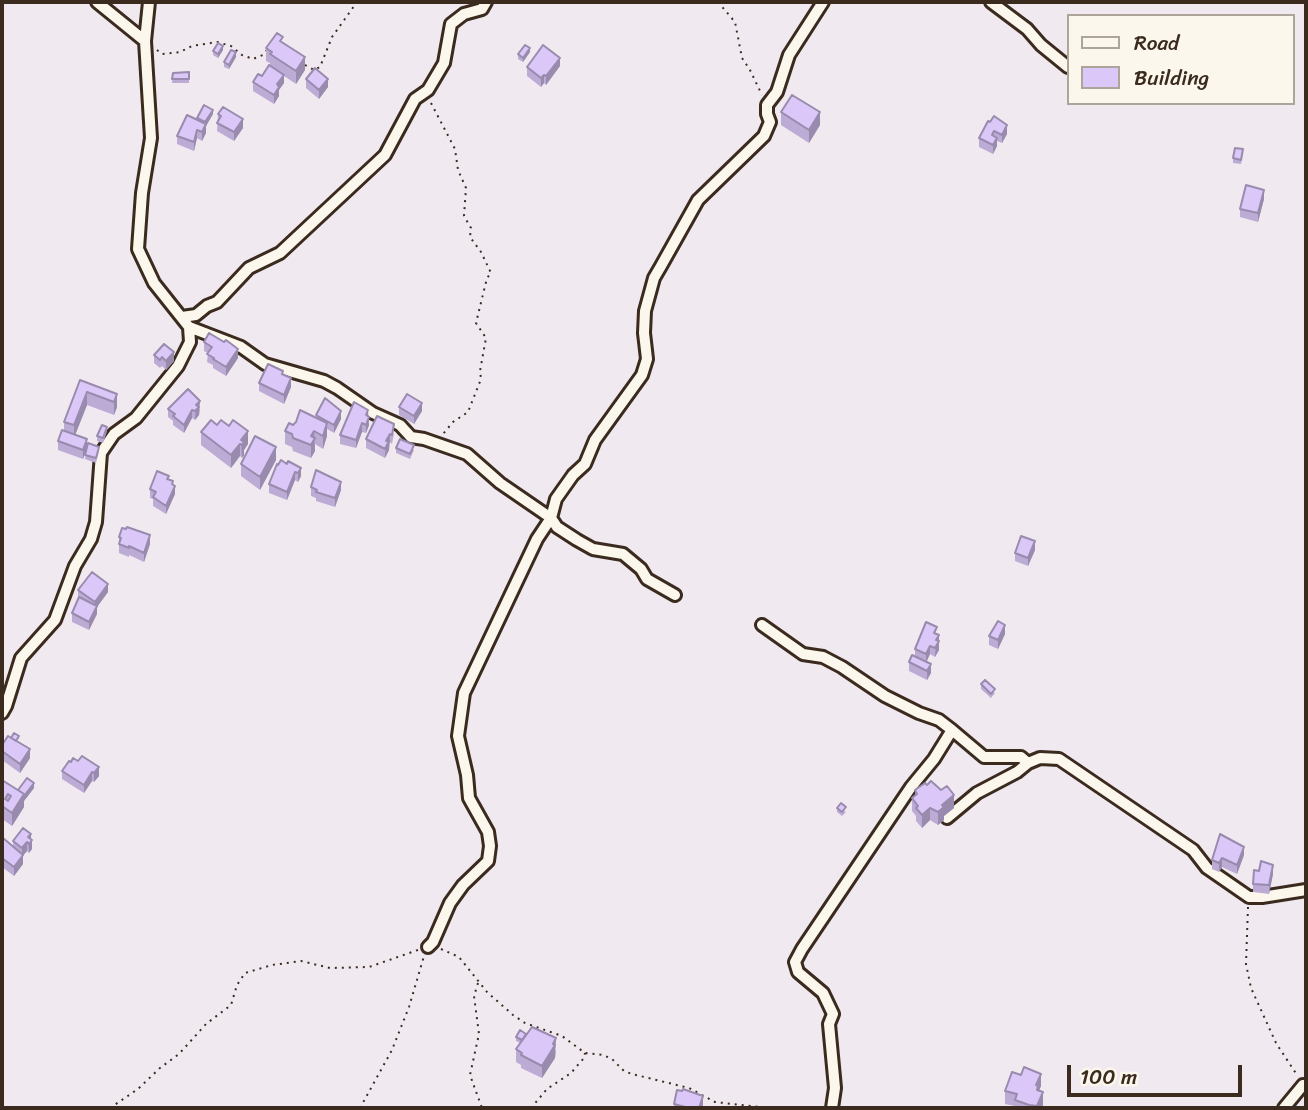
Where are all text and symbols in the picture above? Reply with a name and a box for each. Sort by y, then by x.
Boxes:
legend [1066,14,1294,105]
text: Road [1134,24,1179,62]
text: Building [1134,59,1209,97]
scale bar [1070,1050,1245,1094]
text: 100 m [1080,1058,1137,1096]

